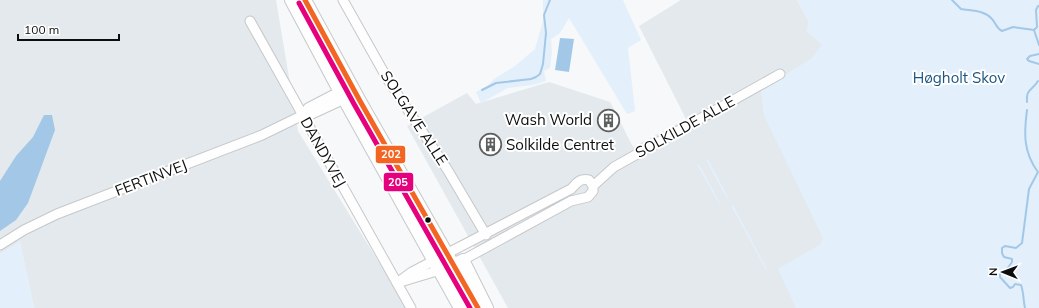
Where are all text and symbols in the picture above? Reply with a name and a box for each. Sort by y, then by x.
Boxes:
scale bar [18,16,119,42]
text: 100 m [24,22,59,37]
street label: SOLGAVE ALLE [377,67,452,169]
park label: Høgholt Skov [913,68,1005,87]
street label: SOLKILDE ALLE [632,91,738,162]
building icon: Wash World [595,107,621,133]
place label: Wash World [505,110,592,129]
street label: DANDYVEJ [296,113,350,190]
building icon: Solkilde Centret [477,132,503,158]
place label: Solkilde Centret [506,135,614,154]
line badge: 202 [375,145,406,164]
text: 202 [381,147,401,161]
street label: FERTINVEJ [112,155,190,200]
line badge: 205 [383,172,414,192]
text: 205 [388,175,408,189]
unlabelled marker [423,215,433,225]
north arrow [983,252,1023,292]
text: N [986,268,1000,276]

